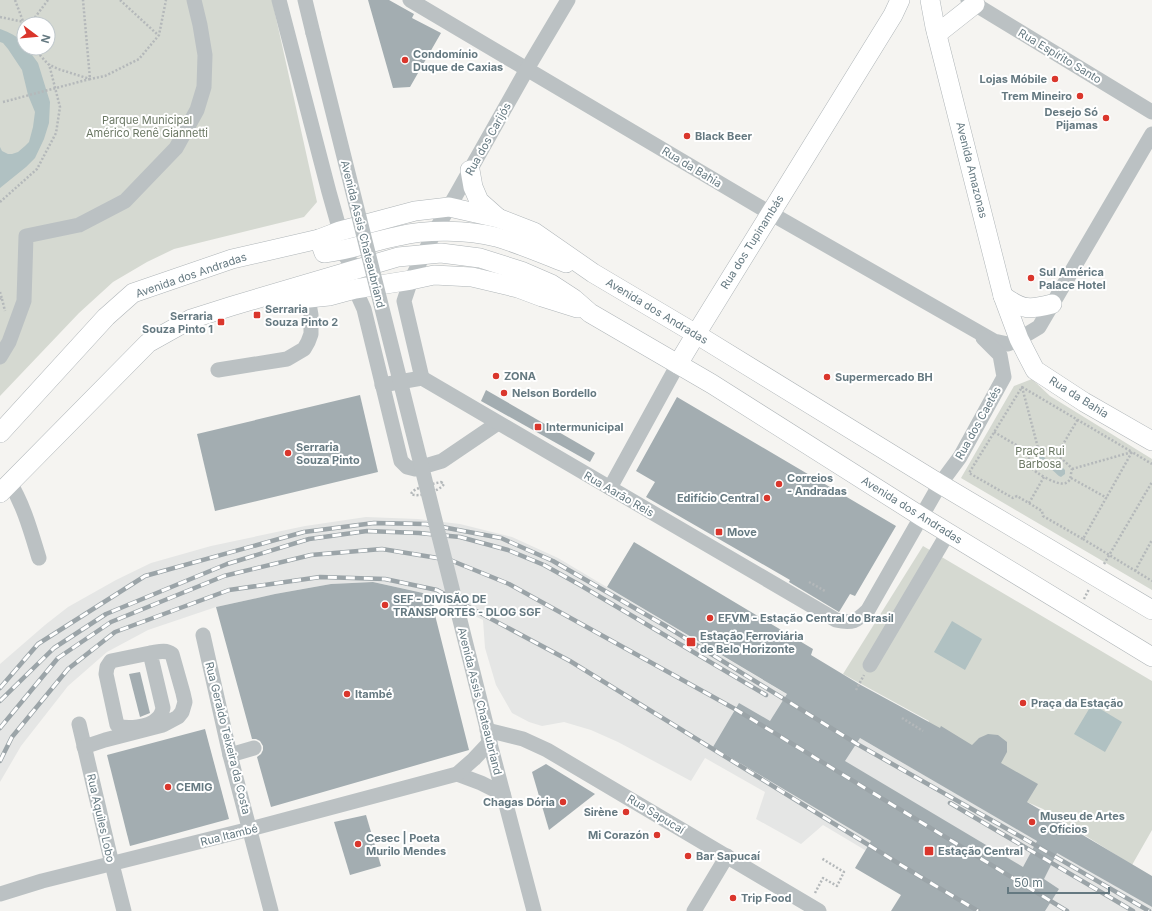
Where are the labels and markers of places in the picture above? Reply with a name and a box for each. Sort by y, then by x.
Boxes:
place label: Condomínio Duque de Caxias [413,47,503,74]
marker: Condomínio Duque de Caxias [400,55,410,65]
place label: Lojas Móbile [979,72,1047,86]
marker: Lojas Móbile [1050,74,1060,84]
place label: Trem Mineiro [1001,89,1072,103]
marker: Trem Mineiro [1075,91,1085,101]
place label: Desejo Só Pijamas [1045,105,1098,132]
marker: Desejo Só Pijamas [1101,113,1111,123]
place label: Black Beer [695,129,752,143]
marker: Black Beer [682,131,692,141]
place label: Sul América Palace Hotel [1039,265,1106,292]
marker: Sul América Palace Hotel [1026,273,1036,283]
place label: Serraria Souza Pinto 2 [265,302,338,329]
place label: Serraria Souza Pinto 1 [142,309,213,336]
marker: Serraria Souza Pinto 2 [252,310,262,320]
marker: Serraria Souza Pinto 1 [216,317,226,327]
place label: ZONA [504,369,536,383]
place label: Supermercado BH [835,370,933,384]
marker: ZONA [491,371,501,381]
marker: Supermercado BH [822,372,832,382]
place label: Nelson Bordello [512,386,597,400]
marker: Nelson Bordello [499,388,509,398]
place label: Intermunicipal [546,420,624,434]
marker: Intermunicipal [533,422,543,432]
place label: Serraria Souza Pinto [296,440,360,467]
marker: Serraria Souza Pinto [283,448,293,458]
place label: Correios - Andradas [787,471,847,498]
marker: Correios - Andradas [774,479,784,489]
place label: Edifício Central [677,491,759,505]
marker: Edifício Central [762,493,772,503]
place label: Move [727,525,757,539]
marker: Move [714,527,724,537]
place label: SEF - DIVISÃO DE TRANSPORTES - DLOG SGF [393,592,541,619]
marker: SEF - DIVISÃO DE TRANSPORTES - DLOG SGF [380,600,390,610]
place label: EFVM - Estação Central do Brasil [718,611,894,625]
marker: EFVM - Estação Central do Brasil [705,613,715,623]
place label: Estação Ferroviária de Belo Horizonte [700,629,804,656]
marker: Estação Ferroviária de Belo Horizonte [685,636,697,648]
place label: Itambé [355,687,393,701]
marker: Itambé [342,689,352,699]
place label: Praça da Estação [1031,696,1124,710]
marker: Praça da Estação [1018,698,1028,708]
place label: CEMIG [176,780,212,794]
marker: CEMIG [163,782,173,792]
place label: Chagas Dória [483,795,555,809]
marker: Chagas Dória [558,797,568,807]
place label: Sirène [584,805,618,819]
marker: Sirène [621,807,631,817]
place label: Museu de Artes e Ofícios [1040,809,1125,836]
marker: Museu de Artes e Ofícios [1027,817,1037,827]
place label: Mi Corazón [588,828,649,842]
marker: Mi Corazón [652,830,662,840]
place label: Cesec | Poeta Murilo Mendes [366,831,446,858]
marker: Cesec | Poeta Murilo Mendes [353,839,363,849]
place label: Estação Central [938,844,1023,858]
marker: Estação Central [923,845,935,857]
place label: Bar Sapucaí [696,849,761,863]
marker: Bar Sapucaí [683,851,693,861]
place label: Trip Food [741,891,791,905]
marker: Trip Food [728,893,738,903]

